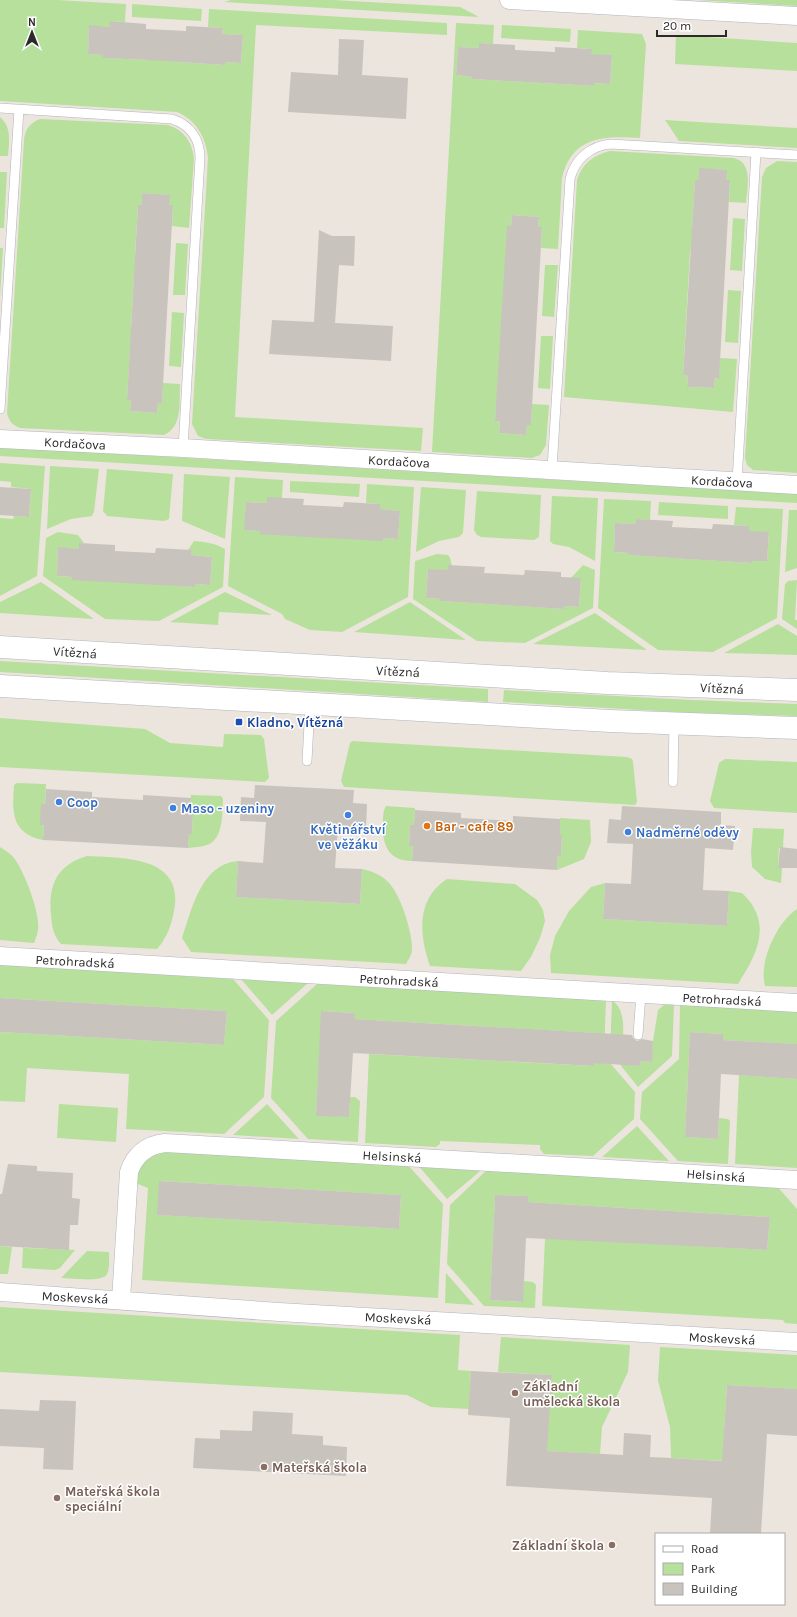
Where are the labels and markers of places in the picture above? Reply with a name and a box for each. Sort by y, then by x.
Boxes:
place label: Kladno, Vítězná [247,715,343,730]
marker: Kladno, Vítězná [234,717,244,727]
place label: Coop [67,795,98,810]
marker: Coop [54,797,64,807]
place label: Maso - uzeniny [181,801,275,816]
marker: Maso - uzeniny [168,803,178,813]
marker: Květinářství ve věžáku [343,810,353,820]
place label: Bar - cafe 89 [435,819,513,834]
marker: Bar - cafe 89 [422,821,432,831]
place label: Květinářství ve věžáku [310,822,386,852]
place label: Nadměrné oděvy [636,825,739,840]
marker: Nadměrné oděvy [623,827,633,837]
place label: Základní umělecká škola [523,1379,620,1409]
marker: Základní umělecká škola [510,1388,520,1398]
place label: Mateřská škola [272,1460,367,1475]
marker: Mateřská škola [259,1462,269,1472]
place label: Mateřská škola speciální [65,1484,160,1514]
marker: Mateřská škola speciální [52,1493,62,1503]
place label: Základní škola [512,1538,604,1553]
marker: Základní škola [607,1540,617,1550]

